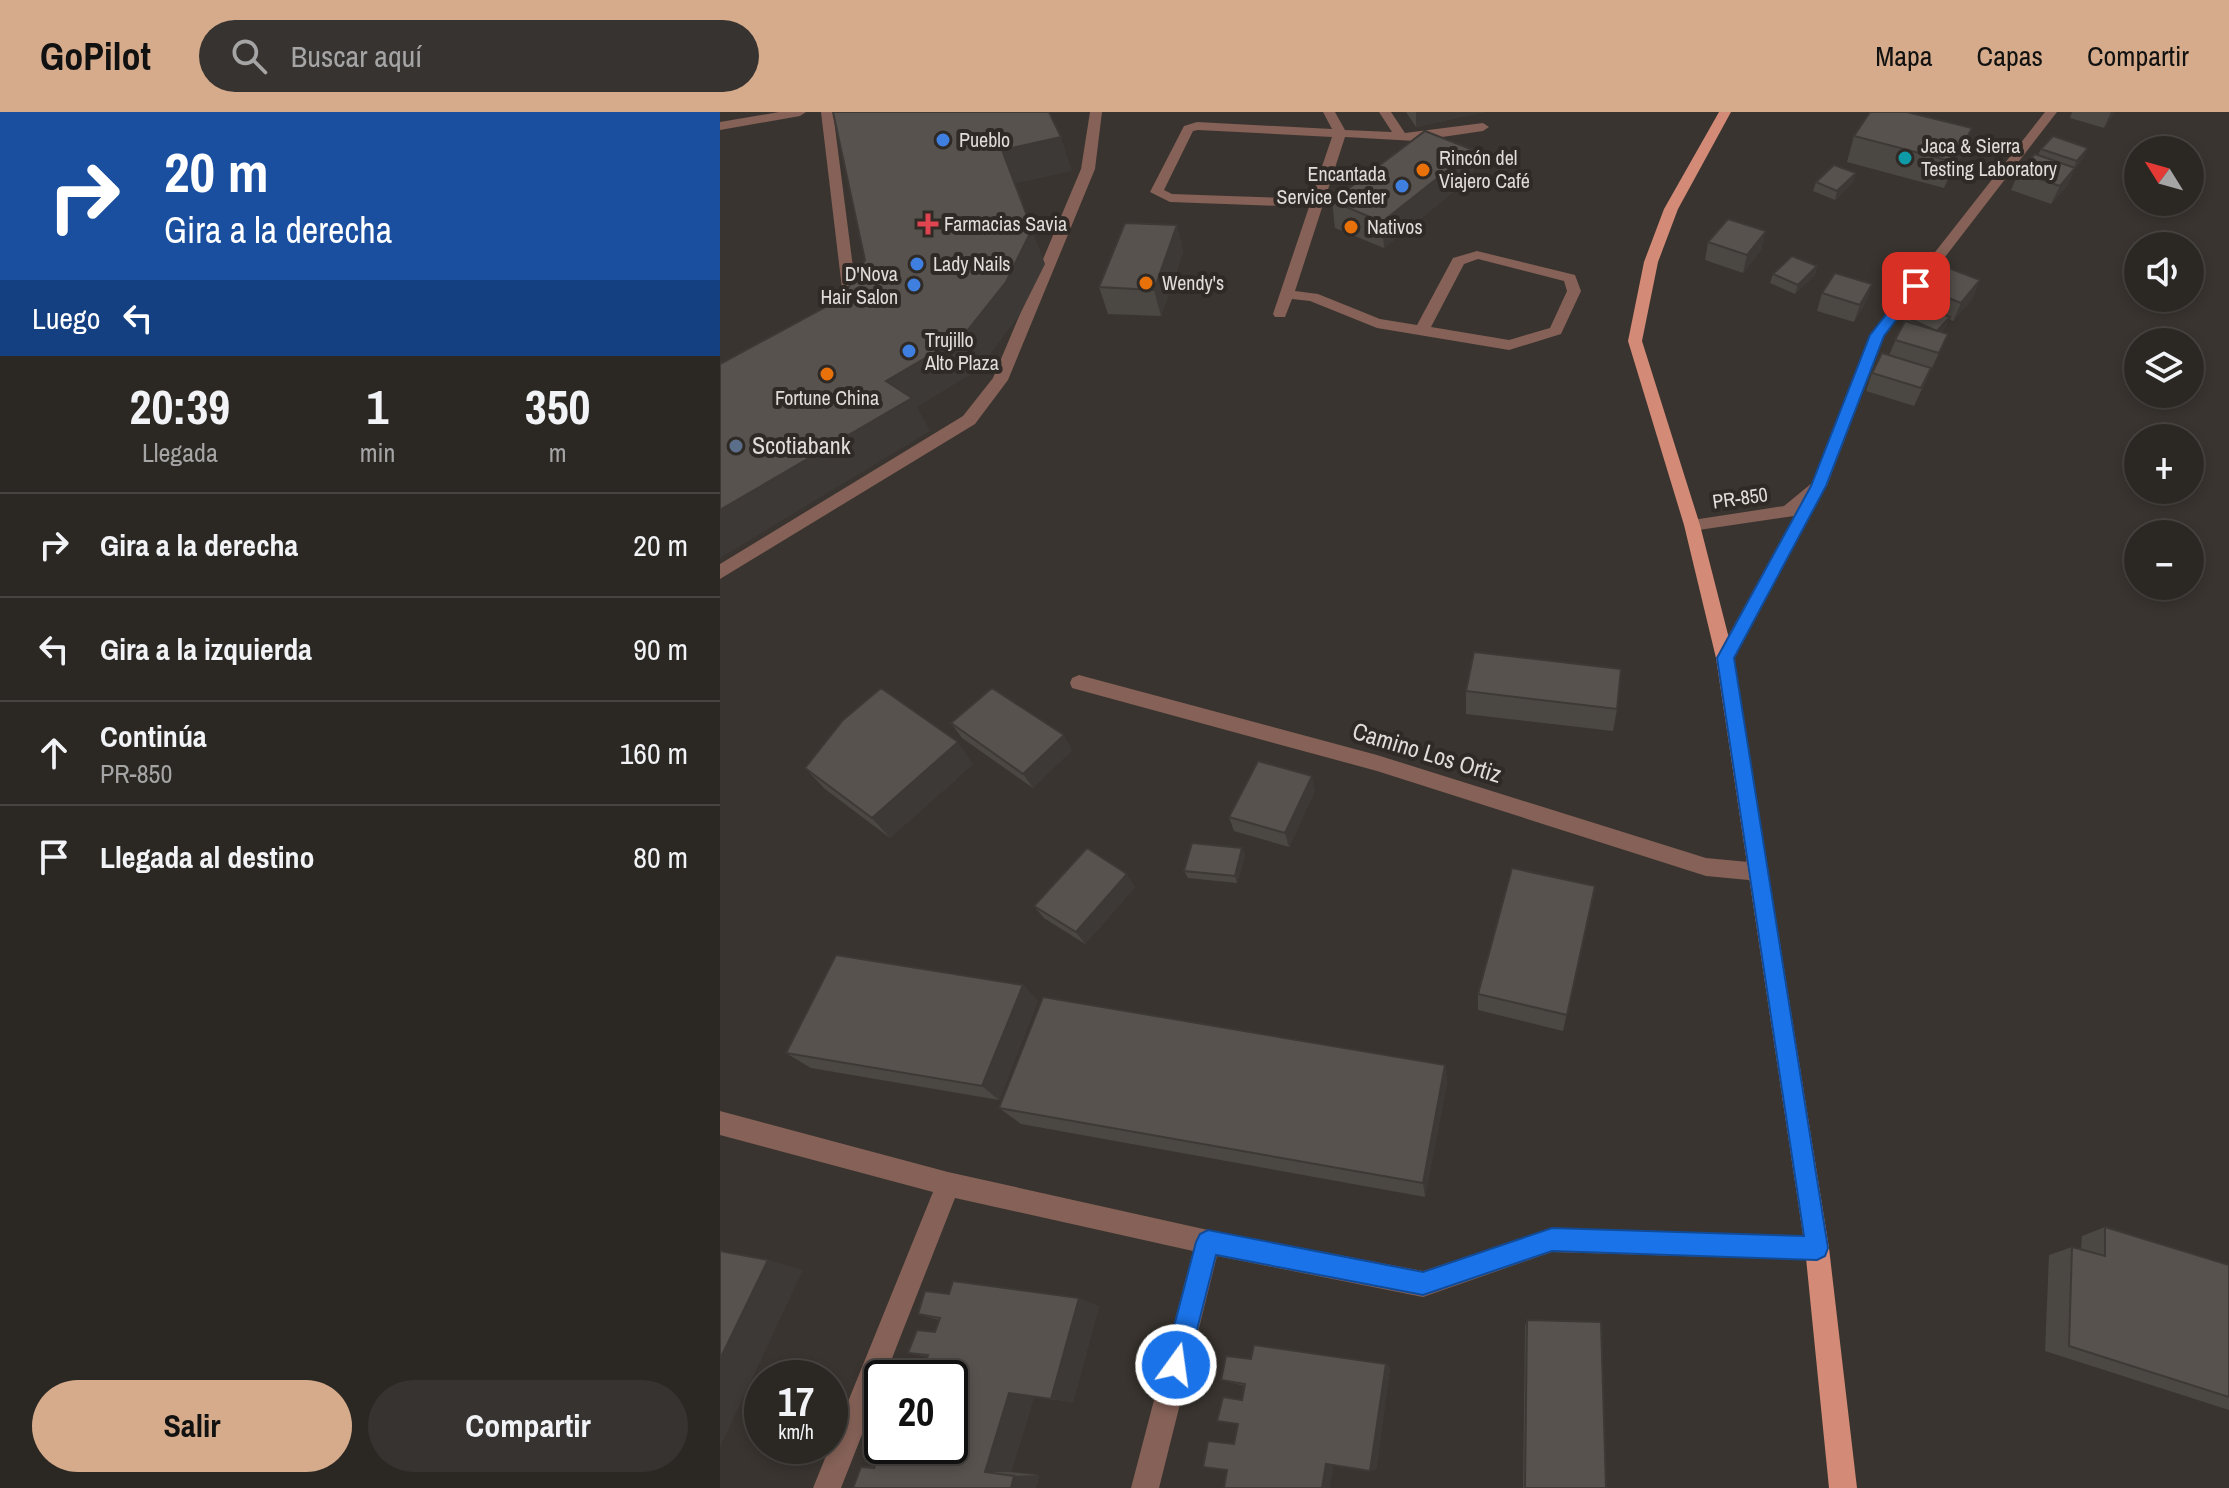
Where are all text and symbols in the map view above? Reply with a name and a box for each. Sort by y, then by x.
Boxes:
search box [199,20,759,92]
text: GoPilot [40,31,151,82]
icon: search [227,34,271,78]
text: Buscar aquí [291,36,422,76]
text: Mapa [1875,37,1933,75]
text: Capas [1977,37,2043,75]
text: Compartir [2087,37,2189,75]
place label: Pueblo [959,126,1010,153]
marker: Pueblo [934,131,952,149]
place label: Jaca & Sierra Testing Laboratory [1921,132,2058,182]
text: 20 m [164,134,269,209]
north arrow [2124,136,2204,216]
map controls [2124,136,2204,600]
icon: right [32,144,136,248]
place label: Rincón del Viajero Café [1439,144,1530,194]
marker: Jaca & Sierra Testing Laboratory [1896,149,1914,167]
place label: Encantada Service Center [1277,160,1387,210]
marker: Rincón del Viajero Café [1414,161,1432,179]
marker: Encantada Service Center [1393,177,1411,195]
text: Gira a la derecha [164,206,392,254]
place label: Farmacias Savia [944,210,1067,237]
place label: Nativos [1367,213,1423,240]
marker: Farmacias Savia [919,215,937,233]
marker: Nativos [1342,218,1360,236]
button: sound [2124,232,2204,312]
place label: Lady Nails [933,250,1010,277]
pin [1882,252,1950,320]
marker: Lady Nails [908,255,926,273]
place label: D'Nova Hair Salon [821,260,898,310]
icon: arrive [1894,264,1938,308]
place label: Wendy's [1162,269,1224,296]
marker: Wendy's [1137,274,1155,292]
marker: D'Nova Hair Salon [905,276,923,294]
icon: left [116,296,160,340]
text: Luego [32,298,100,338]
place label: Trujillo Alto Plaza [924,326,999,376]
button: layers [2124,328,2204,408]
marker: Trujillo Alto Plaza [900,342,918,360]
marker: Fortune China [818,365,836,383]
text: 20:39 [130,374,230,439]
text: 1 [367,374,388,439]
text: 350 [525,374,590,439]
place label: Fortune China [775,384,879,411]
button: + [2124,424,2204,504]
place label: Scotiabank [752,429,851,461]
text: Llegada [142,435,218,470]
text: min [360,435,395,470]
text: m [549,435,567,470]
marker: Scotiabank [727,437,745,455]
street label: PR-850 [1711,480,1769,515]
button: − [2124,520,2204,600]
icon: right [32,523,76,567]
text: Gira a la derecha [100,525,298,565]
text: 20 m [633,525,688,565]
icon: left [32,627,76,671]
text: Gira a la izquierda [100,629,312,669]
text: 90 m [633,629,688,669]
street label: Camino Los Ortiz [1349,714,1506,790]
text: Continúa [100,716,207,756]
icon: ahead [32,731,76,775]
text: 160 m [620,733,688,773]
text: PR-850 [100,756,172,791]
icon: arrive [32,835,76,879]
text: Llegada al destino [100,837,315,877]
text: 80 m [633,837,688,877]
position arrow [1134,1323,1218,1407]
speed limit sign: 20 [864,1360,968,1464]
text: 17 [778,1375,814,1428]
button: Salir [32,1380,352,1472]
button: Compartir [368,1380,688,1472]
text: km/h [778,1418,814,1445]

